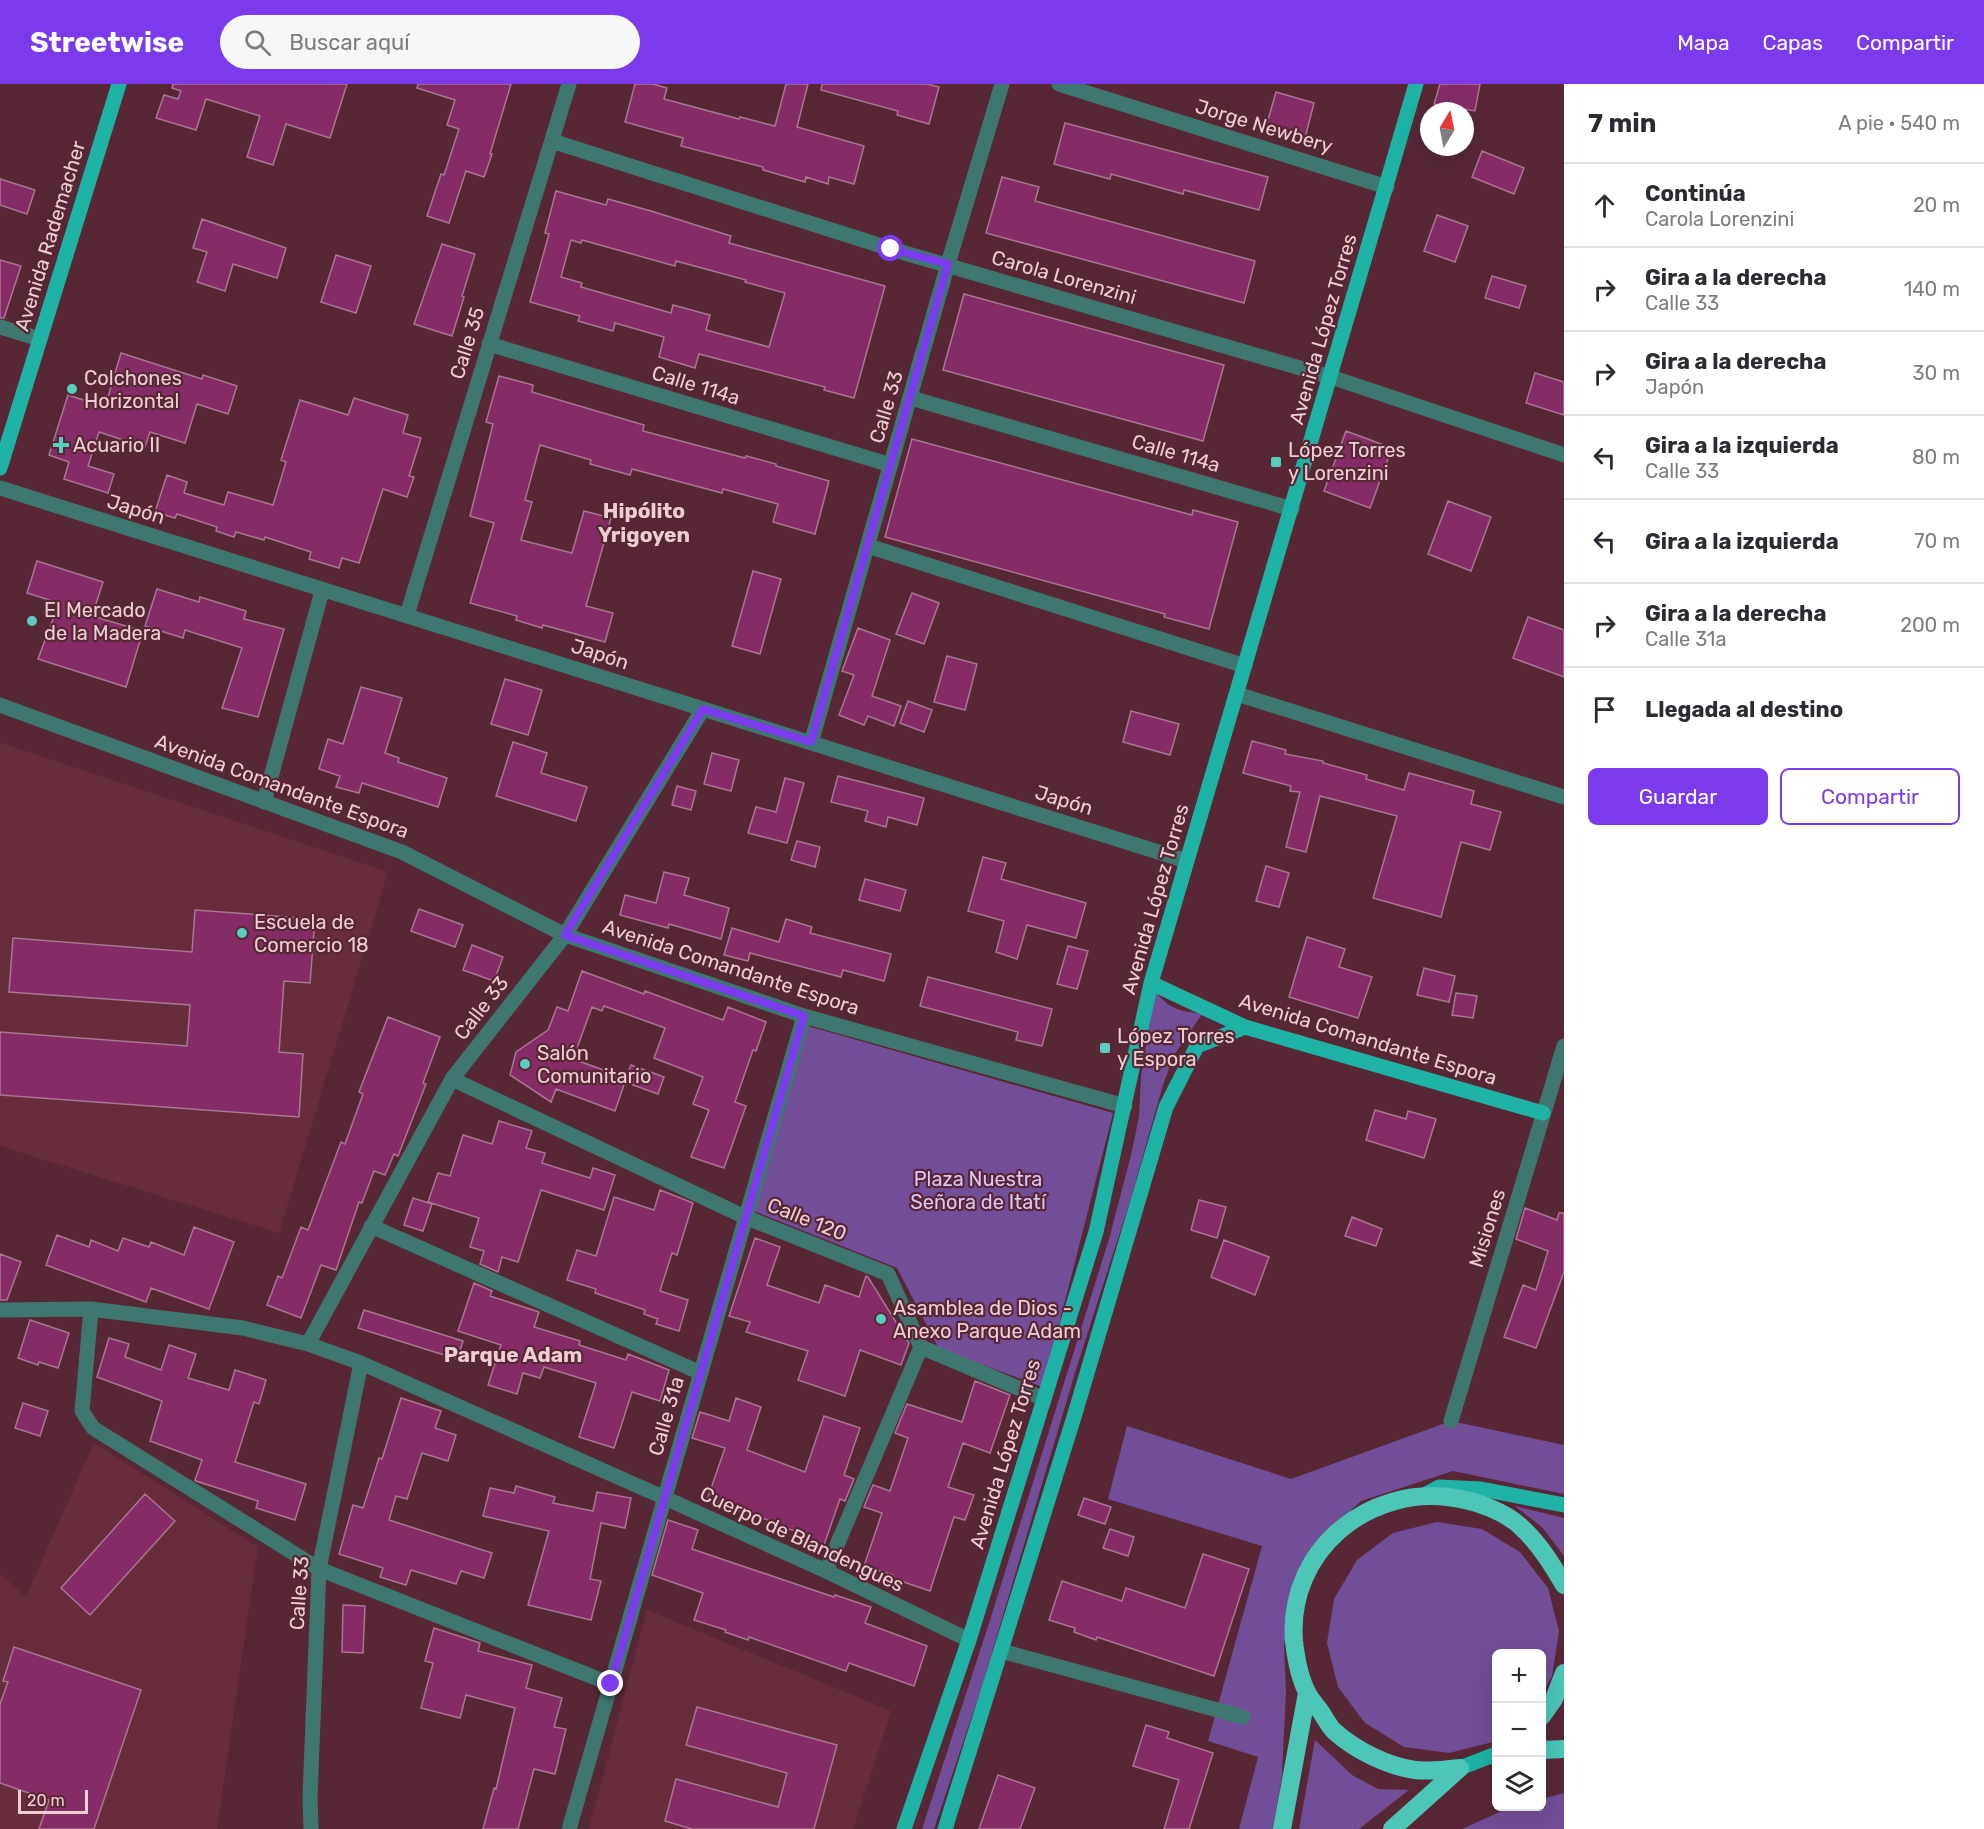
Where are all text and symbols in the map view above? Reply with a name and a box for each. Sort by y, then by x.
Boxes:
search box [220,15,640,69]
text: Streetwise [30,26,184,59]
icon: search [241,26,274,59]
text: Buscar aquí [289,29,410,56]
text: Mapa [1677,30,1730,55]
text: Capas [1763,30,1823,55]
text: Compartir [1856,30,1954,55]
street label: Jorge Newbery [1192,94,1336,158]
north arrow [1420,102,1474,156]
text: 7 min [1588,108,1656,139]
text: A pie · 540 m [1838,111,1960,135]
street label: Avenida Rademacher [10,138,90,334]
text: Continúa [1645,180,1746,207]
icon: ahead [1588,189,1621,222]
text: 20 m [1913,193,1960,217]
text: Carola Lorenzini [1645,207,1794,231]
street label: Avenida López Torres [1284,231,1362,427]
route start [877,235,903,261]
street label: Carola Lorenzini [989,245,1139,309]
text: Gira a la derecha [1645,264,1826,291]
icon: right [1588,273,1621,306]
text: 140 m [1904,277,1960,301]
text: Calle 33 [1645,291,1719,315]
street label: Calle 35 [445,304,489,382]
text: Gira a la derecha [1645,348,1826,375]
icon: right [1588,357,1621,390]
street label: Calle 114a [649,360,743,410]
text: 30 m [1913,361,1960,385]
place label: Colchones Horizontal [84,366,182,413]
street label: Calle 33 [864,368,908,446]
text: Japón [1645,375,1704,399]
marker: Colchones Horizontal [65,382,79,396]
street label: Calle 114a [1129,429,1223,477]
text: Gira a la izquierda [1645,432,1839,459]
place label: Acuario II [73,433,160,457]
marker: Acuario II [54,438,68,452]
place label: López Torres y Lorenzini [1288,438,1406,485]
icon: left [1588,441,1621,474]
text: 80 m [1912,445,1960,469]
marker: López Torres y Lorenzini [1269,455,1283,469]
text: Calle 33 [1645,459,1719,483]
street label: Japón [104,489,168,529]
district label: Hipólito Yrigoyen [598,498,690,547]
icon: left [1588,525,1621,558]
text: Gira a la izquierda [1645,528,1839,555]
text: 70 m [1914,529,1960,553]
place label: El Mercado de la Madera [44,598,161,645]
text: Gira a la derecha [1645,600,1826,627]
icon: right [1588,609,1621,642]
text: 200 m [1900,613,1960,637]
marker: El Mercado de la Madera [25,614,39,628]
text: Calle 31a [1645,627,1726,651]
street label: Japón [568,633,632,675]
icon: arrive [1588,693,1621,726]
text: Llegada al destino [1645,696,1843,723]
street label: Avenida Comandante Espora [152,729,412,843]
button: Guardar [1588,768,1768,825]
button: Compartir [1780,768,1960,825]
street label: Japón [1032,780,1096,820]
street label: Avenida López Torres [1116,801,1194,997]
place label: Escuela de Comercio 18 [254,910,369,957]
street label: Avenida Comandante Espora [600,914,862,1020]
marker: Escuela de Comercio 18 [235,926,249,940]
street label: Calle 33 [449,971,513,1045]
street label: Avenida Comandante Espora [1236,988,1500,1090]
place label: López Torres y Espora [1117,1024,1235,1071]
place label: Salón Comunitario [537,1041,651,1088]
marker: López Torres y Espora [1098,1041,1112,1055]
marker: Salón Comunitario [518,1057,532,1071]
park label: Plaza Nuestra Señora de Itatí [910,1167,1047,1214]
street label: Misiones [1464,1186,1510,1270]
street label: Calle 120 [764,1192,850,1246]
place label: Asamblea de Dios - Anexo Parque Adam [893,1296,1081,1343]
marker: Asamblea de Dios - Anexo Parque Adam [874,1312,888,1326]
district label: Parque Adam [444,1342,582,1367]
street label: Avenida López Torres [965,1356,1045,1552]
street label: Calle 31a [643,1374,689,1458]
street label: Cuerpo de Blandengues [696,1481,908,1597]
street label: Calle 33 [284,1555,314,1631]
map controls [1492,1649,1546,1811]
button: + [1492,1649,1546,1703]
route end [597,1670,623,1696]
button: − [1492,1703,1546,1757]
button: layers [1492,1757,1546,1811]
scale bar [18,1787,88,1814]
text: 20 m [27,1791,65,1810]

